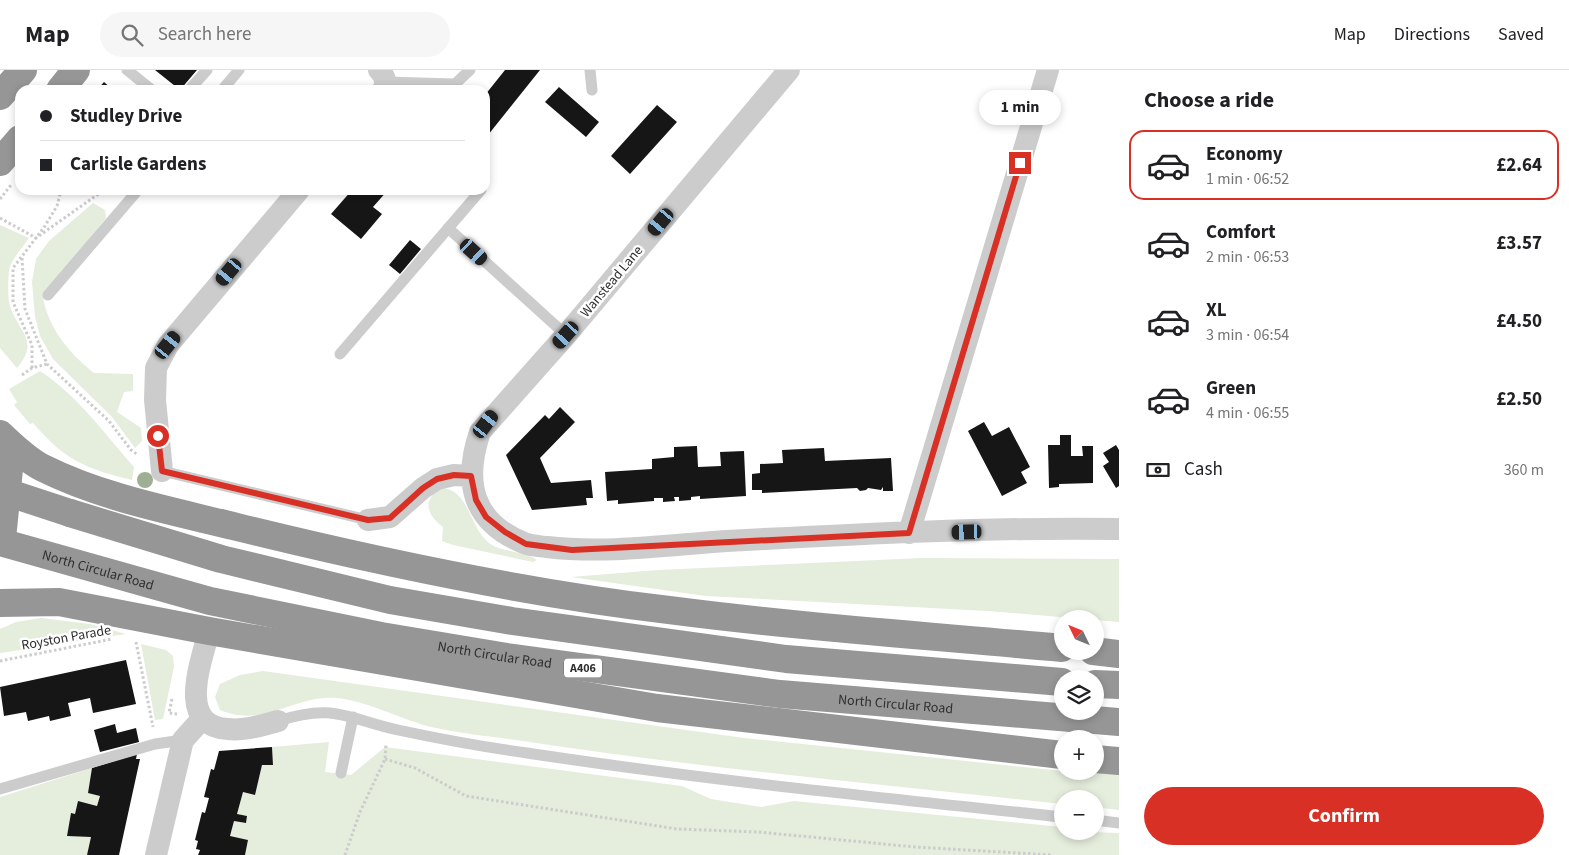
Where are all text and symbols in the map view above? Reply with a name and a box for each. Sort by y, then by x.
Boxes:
search box [100,12,450,57]
text: Map [25,17,70,52]
icon: search [118,21,146,49]
text: Search here [158,21,251,48]
text: Map [1334,22,1366,47]
text: Directions [1394,22,1470,47]
text: Saved [1498,22,1544,47]
text: Choose a ride [1144,84,1274,116]
callout: 1 min [979,91,1061,126]
text: 1 min [1001,96,1039,118]
text: Studley Drive [70,103,182,130]
text: Economy [1206,141,1283,168]
icon: car [1146,143,1191,188]
text: Carlisle Gardens [70,151,206,178]
route end [1009,152,1031,174]
text: £2.64 [1496,152,1542,179]
text: 1 min · 06:52 [1206,168,1289,190]
car [645,206,676,238]
text: Comfort [1206,219,1276,246]
icon: car [1146,221,1191,266]
text: £3.57 [1496,230,1542,257]
car [457,236,490,268]
street label: Wanstead Lane [576,241,648,322]
text: 2 min · 06:53 [1206,246,1289,268]
car [213,256,244,288]
text: XL [1206,297,1227,324]
icon: car [1146,299,1191,344]
text: £4.50 [1496,308,1542,335]
car [550,319,581,351]
text: 3 min · 06:54 [1206,324,1289,346]
car [152,329,183,361]
text: Green [1206,375,1256,402]
icon: car [1146,377,1191,422]
text: £2.50 [1496,386,1542,413]
text: 4 min · 06:55 [1206,402,1289,424]
car [470,408,501,440]
route start [147,425,169,447]
icon: cash [1144,456,1172,484]
text: Cash [1184,456,1223,483]
text: 360 m [1504,459,1544,481]
car [951,524,982,540]
street label: North Circular Road [40,545,156,596]
north arrow [1054,610,1104,660]
map controls [1054,610,1104,840]
street label: Royston Parade [20,620,113,656]
street label: North Circular Road [436,637,553,674]
road number: A406 [564,658,602,678]
button: layers [1054,670,1104,720]
street label: North Circular Road [837,690,954,719]
button: + [1054,730,1104,780]
button: Confirm [1144,787,1544,845]
button: − [1054,790,1104,840]

